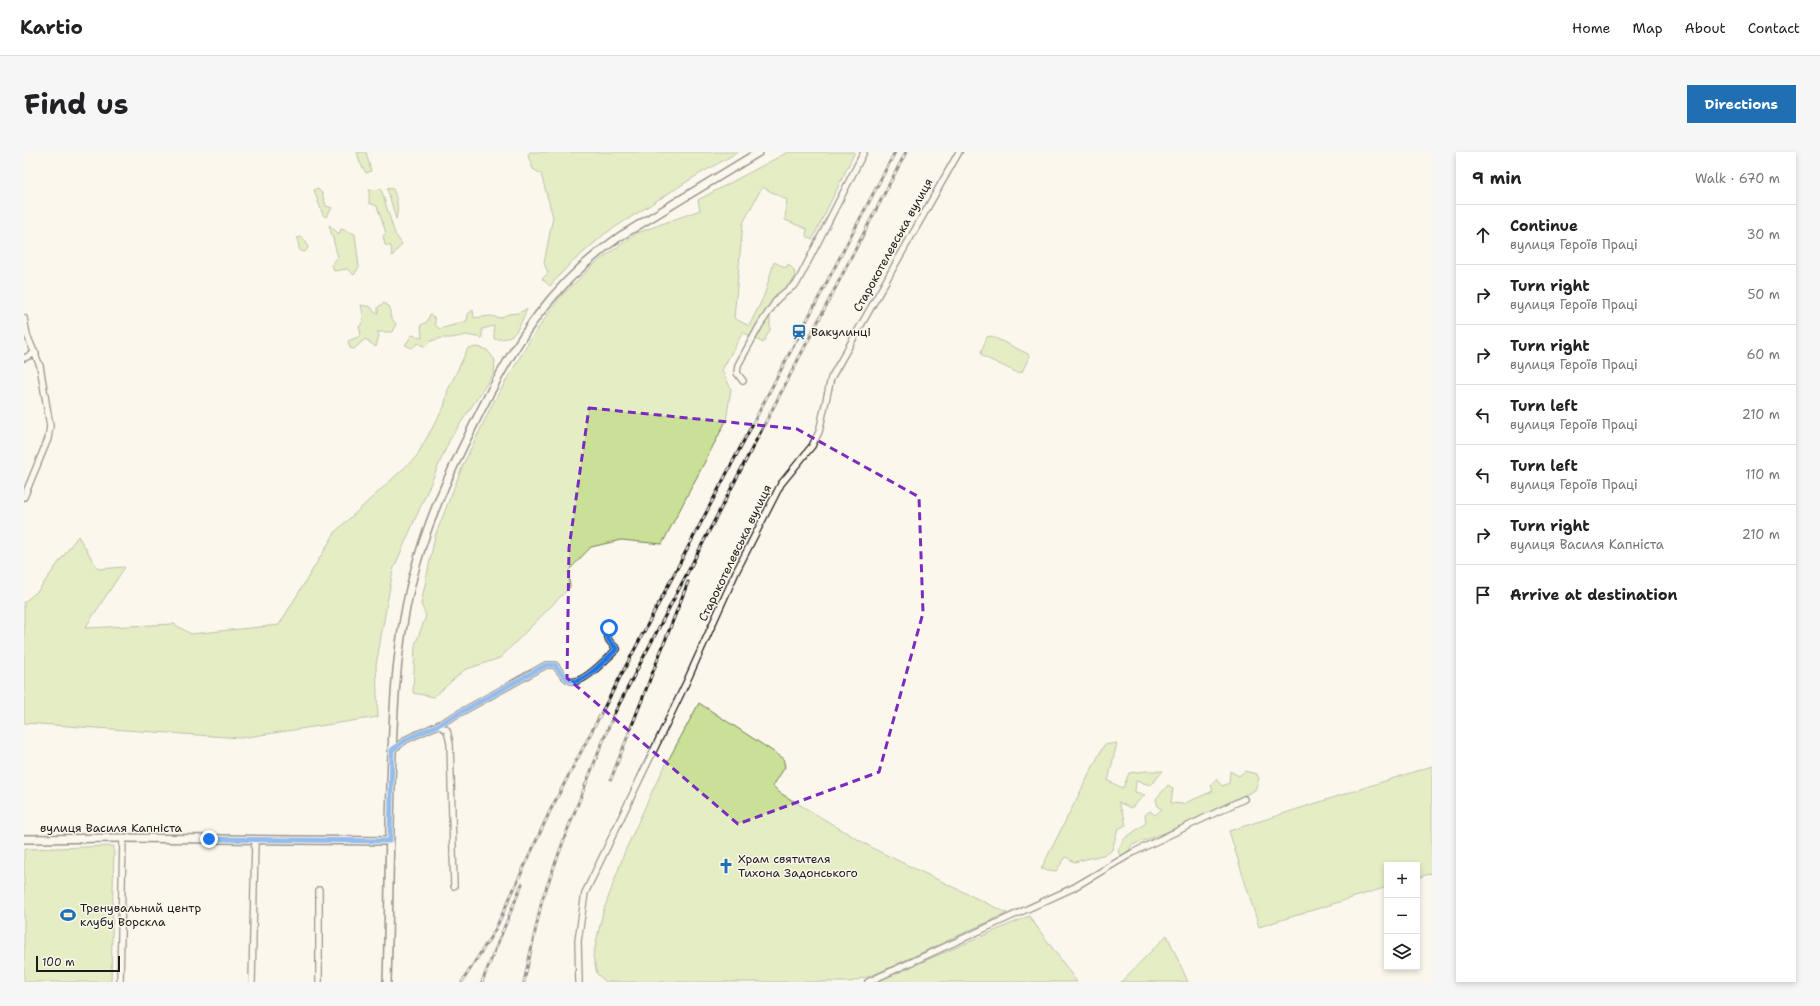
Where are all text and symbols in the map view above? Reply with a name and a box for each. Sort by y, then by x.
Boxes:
text: Kartio [20,15,83,40]
text: Home [1572,19,1611,37]
text: Map [1633,19,1663,37]
text: About [1685,19,1726,37]
text: Contact [1748,19,1800,37]
text: Find us [24,85,129,123]
button: Directions [1687,85,1796,123]
text: 9 min [1472,167,1522,189]
text: Walk · 670 m [1695,170,1780,187]
street label: Старокотелевська вулиця [850,175,936,315]
text: Continue [1510,216,1578,236]
icon: ahead [1472,224,1494,246]
text: 30 m [1746,226,1780,243]
text: вулиця Героїв Праці [1510,236,1638,253]
text: Turn right [1510,276,1590,296]
icon: right [1472,284,1494,306]
text: 50 m [1747,286,1780,303]
text: вулиця Героїв Праці [1510,296,1638,313]
station icon: Вакулинці [790,323,808,341]
place label: Вакулинці [811,324,871,340]
text: Turn right [1510,336,1590,356]
icon: right [1472,344,1494,366]
text: 60 m [1747,346,1780,363]
text: вулиця Героїв Праці [1510,356,1638,373]
text: Turn left [1510,396,1578,416]
icon: left [1472,404,1494,426]
text: 210 m [1742,406,1780,423]
text: вулиця Героїв Праці [1510,416,1638,433]
text: Turn left [1510,456,1578,476]
icon: left [1472,464,1494,486]
text: 110 m [1745,466,1780,483]
text: вулиця Героїв Праці [1510,476,1638,493]
street label: Старокотелевська вулиця [695,482,775,624]
text: Turn right [1510,516,1590,536]
icon: right [1472,524,1494,546]
text: 210 m [1742,526,1780,543]
text: вулиця Василя Капніста [1510,536,1664,553]
icon: arrive [1472,584,1494,606]
text: Arrive at destination [1510,585,1678,605]
route start [600,619,618,637]
street label: вулиця Василя Капніста [40,820,183,836]
route end [200,830,218,848]
place label: Храм святителя Тихона Задонського [738,851,858,881]
church icon: Храм святителя Тихона Задонського [717,857,735,875]
map controls [1384,862,1420,970]
button: + [1384,862,1420,898]
button: − [1384,898,1420,934]
place label: Тренувальний центр клубу Ворскла [80,900,201,930]
sports icon: Тренувальний центр клубу Ворскла [59,906,77,924]
button: layers [1384,934,1420,970]
scale bar [36,954,120,973]
text: 100 m [42,955,75,970]

